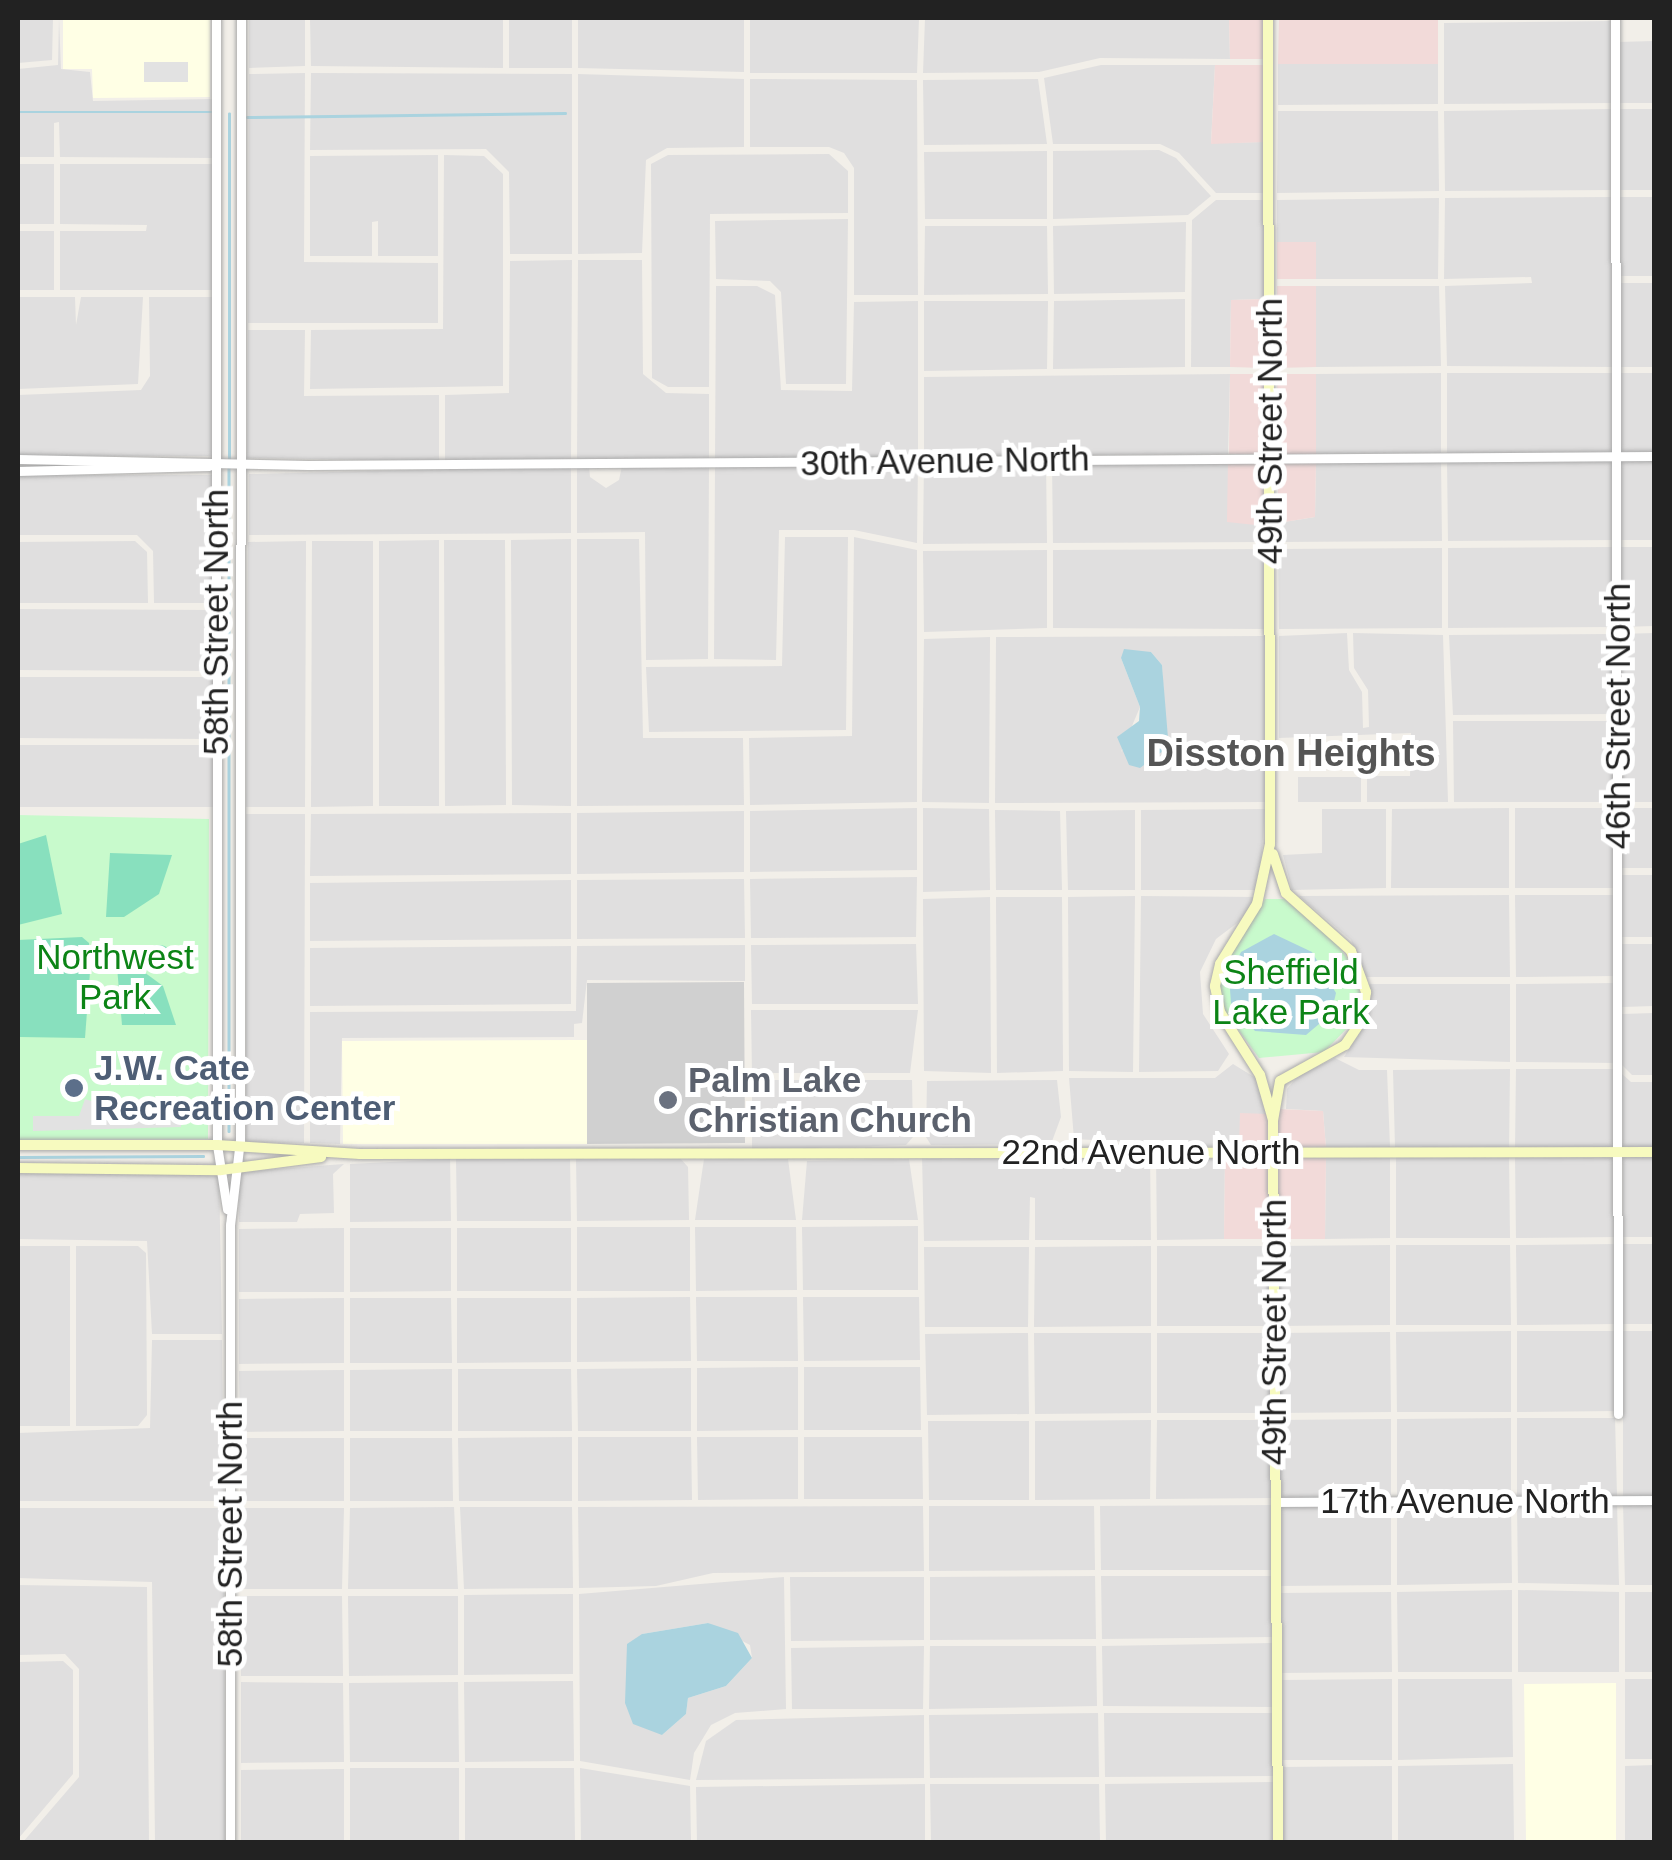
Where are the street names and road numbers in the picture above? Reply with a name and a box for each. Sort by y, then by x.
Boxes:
street label: 49th Street North [1249,298,1291,564]
street label: 30th Avenue North [799,437,1091,485]
street label: 58th Street North [195,489,237,755]
street label: 46th Street North [1597,583,1639,849]
street label: 22nd Avenue North [1001,1131,1301,1173]
street label: 49th Street North [1253,1199,1295,1465]
street label: 58th Street North [209,1401,251,1667]
street label: 17th Avenue North [1319,1480,1611,1522]

